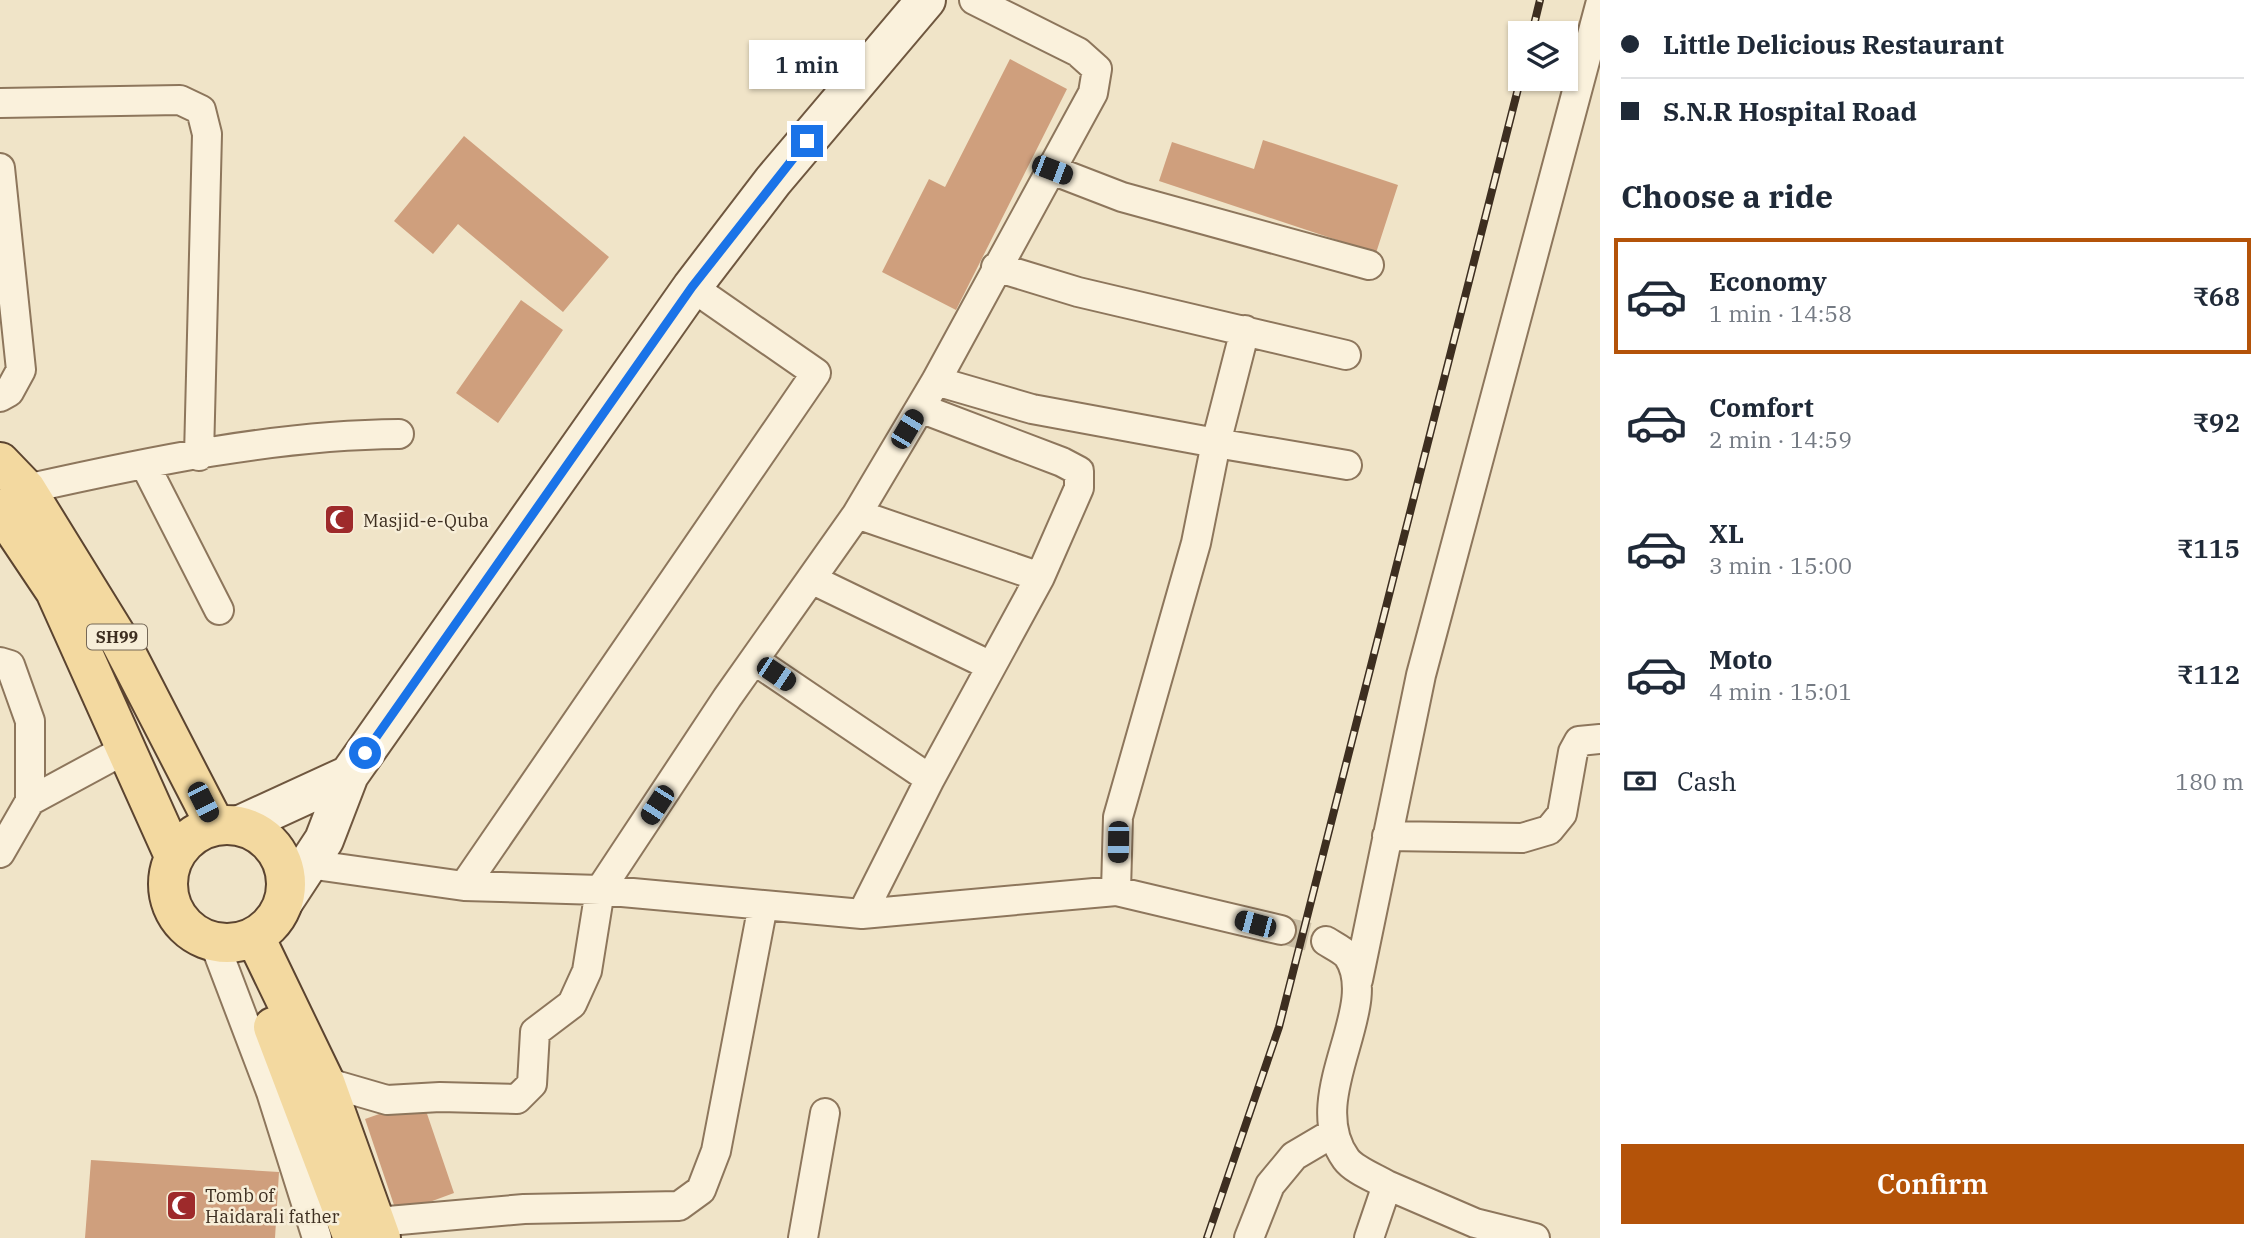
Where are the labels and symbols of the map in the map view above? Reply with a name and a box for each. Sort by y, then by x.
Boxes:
callout: 1 min [749,40,865,88]
route end [791,125,823,157]
car [1029,153,1076,187]
car [888,406,927,452]
mosque icon: Masjid-e-Quba [323,503,357,537]
place label: Masjid-e-Quba [363,509,489,532]
road number: SH99 [87,624,147,650]
car [753,654,800,694]
route start [349,737,381,769]
car [185,779,222,825]
car [637,782,678,828]
car [1108,821,1129,863]
car [1232,908,1279,940]
place label: Tomb of Haidarali father [205,1184,340,1228]
mosque icon: Tomb of Haidarali father [165,1188,199,1222]

